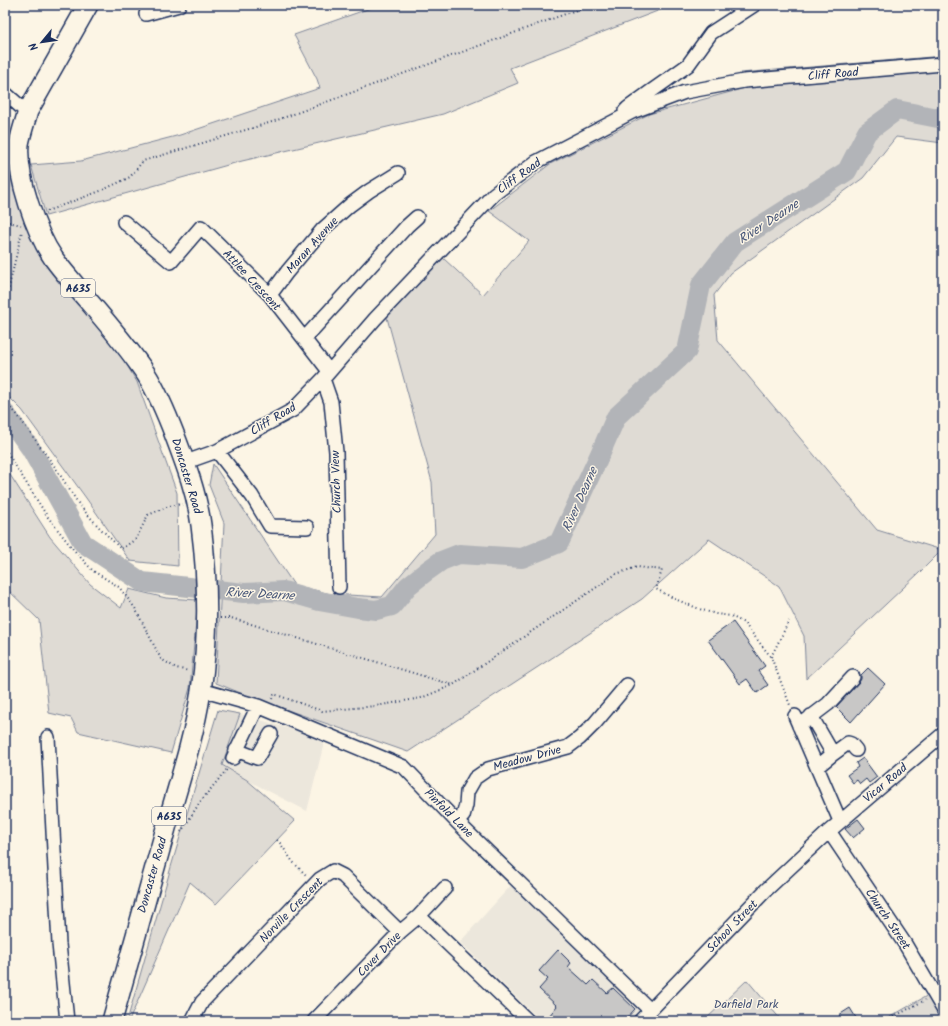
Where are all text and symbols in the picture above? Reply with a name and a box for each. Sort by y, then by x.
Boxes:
north arrow [22,22,62,62]
text: N [25,39,44,54]
street label: Cliff Road [807,63,860,86]
street label: Cliff Road [493,153,546,199]
water label: River Dearne [734,194,804,250]
street label: Maran Avenue [281,212,344,278]
street label: Attlee Crescent [218,245,286,316]
road number: A635 [61,279,95,297]
street label: Cliff Road [247,398,301,441]
street label: Doncaster Road [166,436,207,517]
street label: Church View [326,449,347,514]
water label: River Dearne [557,463,604,535]
water label: River Dearne [225,582,296,607]
street label: Meadow Drive [491,740,564,777]
street label: Vicar Road [859,758,913,808]
street label: Pinfold Lane [420,784,478,843]
road number: A635 [152,807,186,825]
street label: Doncaster Road [133,834,173,916]
street label: Norville Crescent [255,873,328,948]
street label: Church Street [860,885,915,954]
street label: School Street [702,895,763,957]
street label: Cover Drive [353,927,406,981]
park label: Darfield Park [714,995,779,1014]

